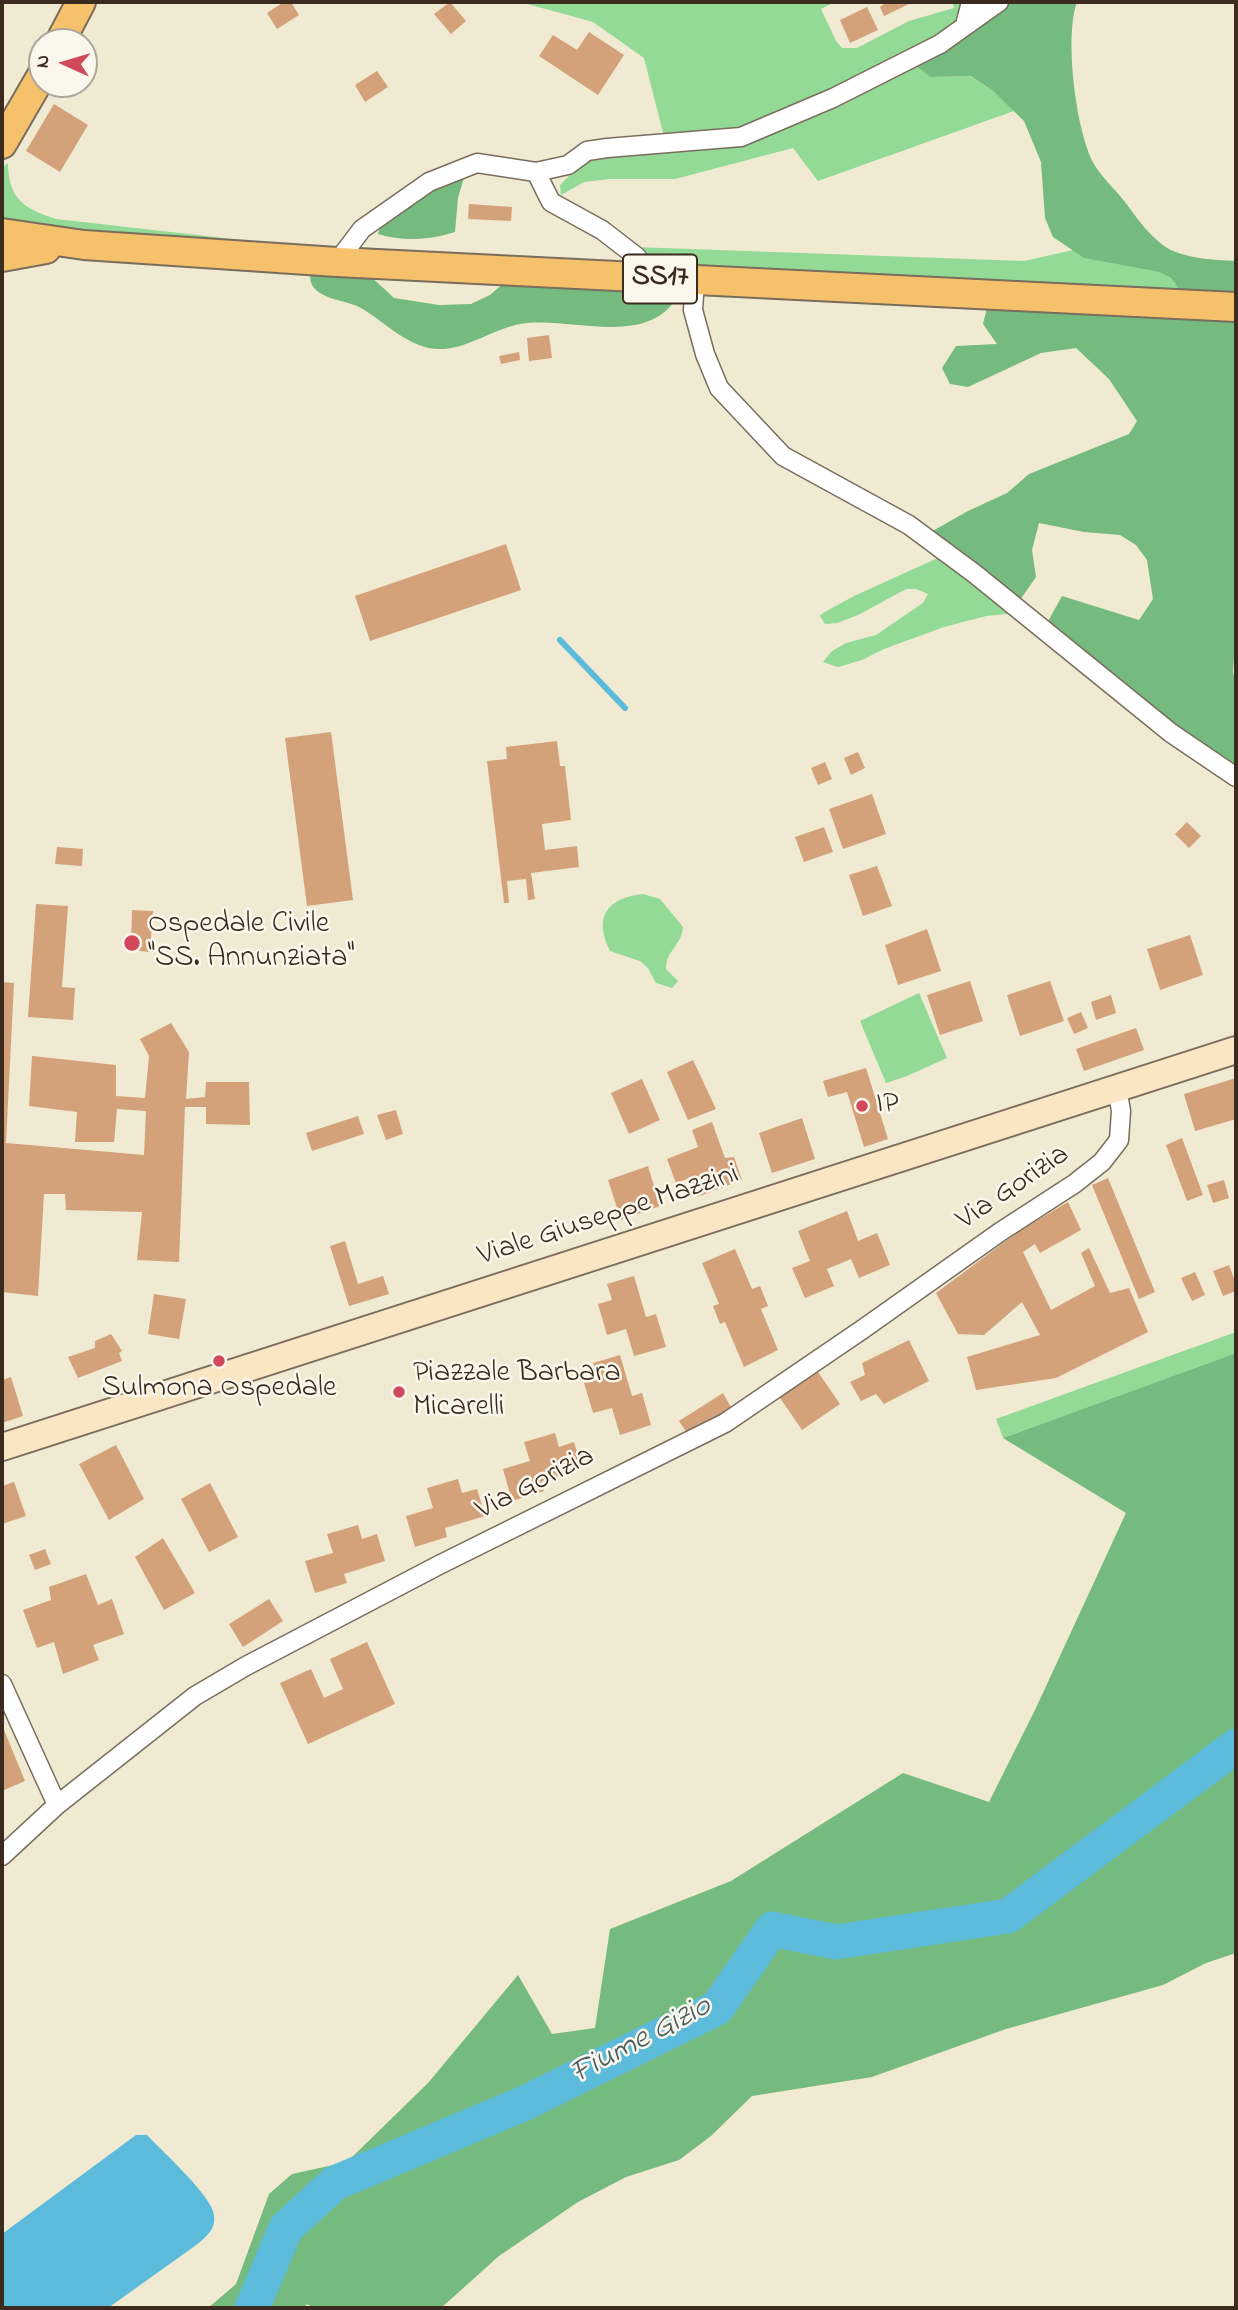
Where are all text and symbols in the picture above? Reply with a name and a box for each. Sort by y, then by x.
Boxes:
north arrow [28,28,98,98]
text: N [30,54,57,69]
road number: SS17 [623,254,697,304]
place label: Ospedale Civile "SS. Annunziata" [148,908,355,978]
marker: Ospedale Civile "SS. Annunziata" [122,933,142,953]
place label: IP [876,1088,899,1124]
marker: IP [854,1098,870,1114]
street label: Via Gorizia [951,1138,1077,1240]
street label: Viale Giuseppe Mazzini [474,1158,744,1276]
marker: Sulmona Ospedale [211,1353,227,1369]
place label: Piazzale Barbara Micarelli [413,1357,621,1428]
place label: Sulmona Ospedale [101,1372,337,1408]
marker: Piazzale Barbara Micarelli [391,1384,407,1400]
street label: Via Gorizia [471,1440,601,1530]
water label: Fiume Gizio [565,1989,719,2095]

